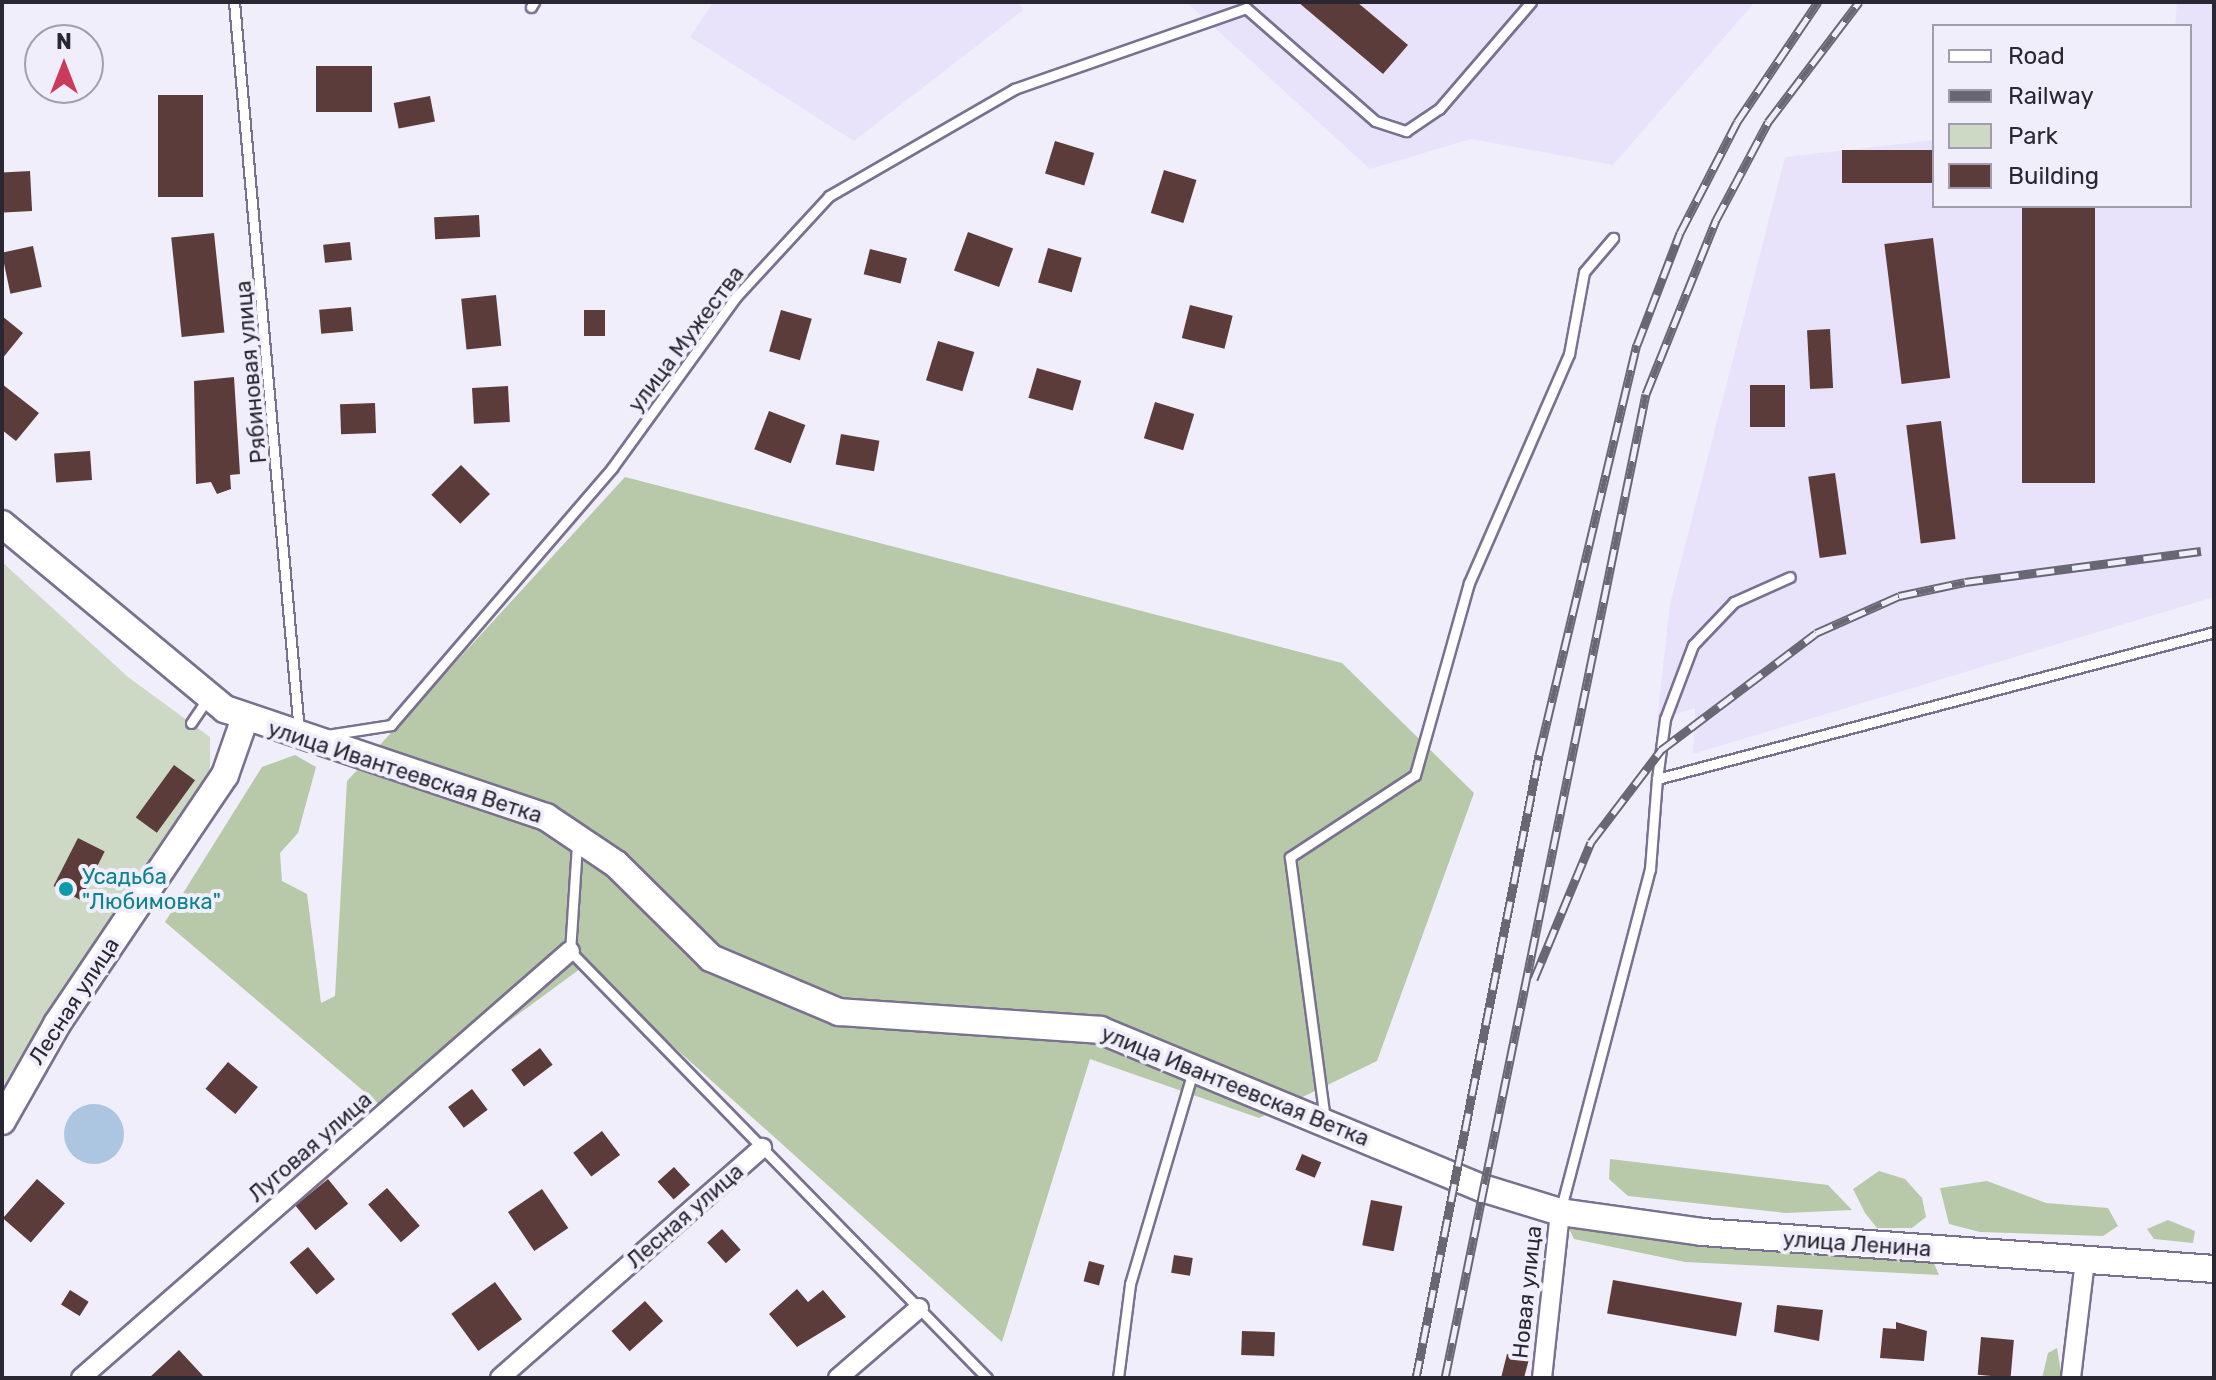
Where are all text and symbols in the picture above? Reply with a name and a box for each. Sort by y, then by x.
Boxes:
north arrow [24,24,104,104]
legend [1932,24,2192,208]
text: N [56,28,72,55]
text: Road [2008,42,2065,70]
text: Railway [2008,82,2094,110]
text: Park [2008,122,2058,150]
text: Building [2008,162,2099,190]
street label: улица Мужества [623,261,749,417]
street label: Рябиновая улица [230,279,272,465]
street label: улица Ивантеевская Ветка [265,715,545,829]
place label: Усадьба "Любимовка" [82,863,221,914]
marker: Усадьба "Любимовка" [57,880,75,898]
street label: Лесная улица [23,933,125,1069]
street label: улица Ивантеевская Ветка [1097,1020,1373,1152]
street label: Луговая улица [243,1086,377,1208]
street label: Лесная улица [621,1158,749,1274]
street label: Новая улица [1507,1224,1547,1360]
street label: улица Ленина [1782,1226,1932,1262]

